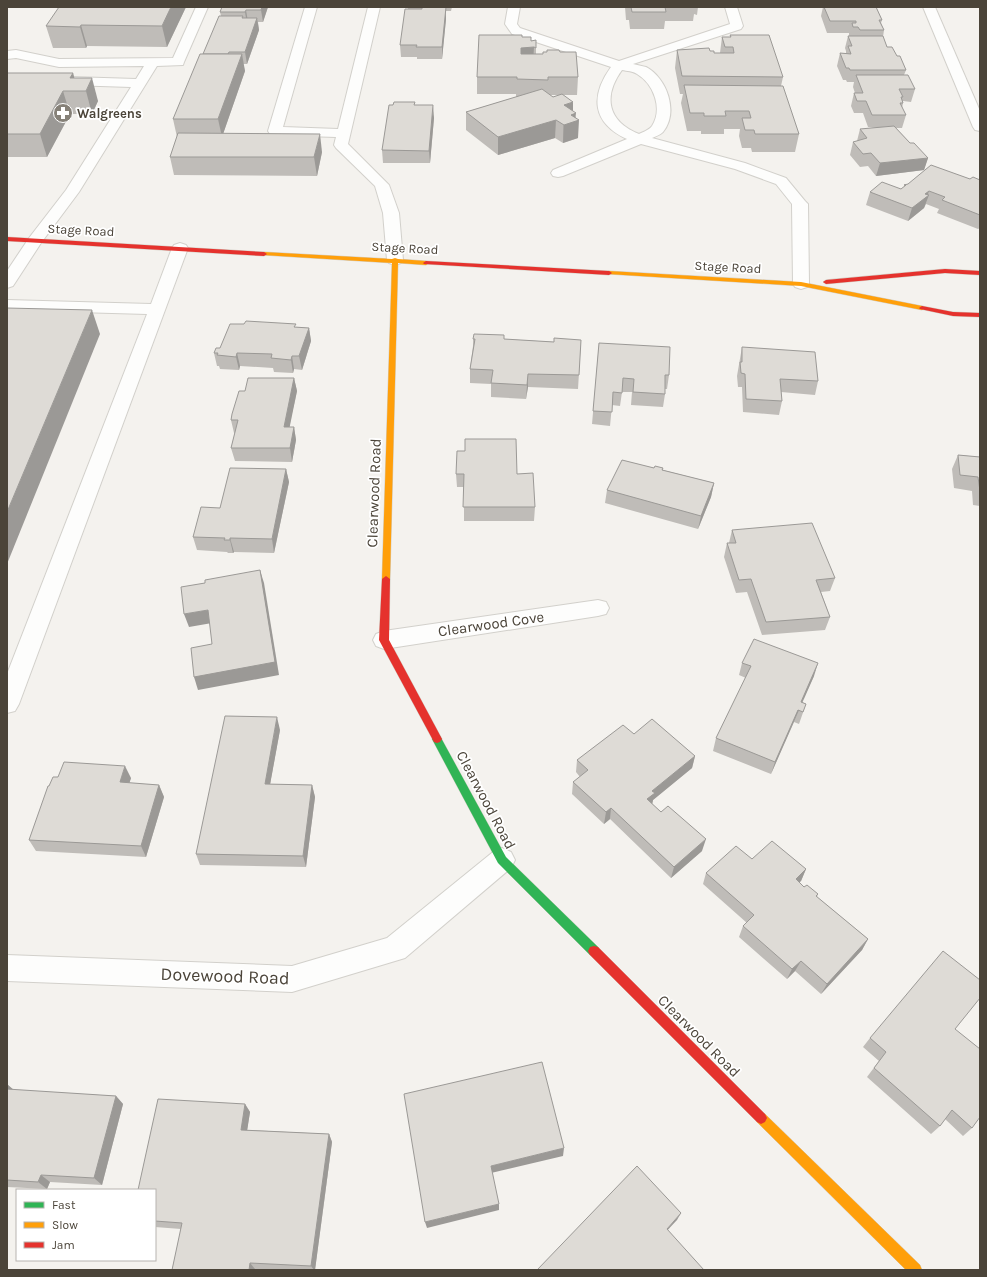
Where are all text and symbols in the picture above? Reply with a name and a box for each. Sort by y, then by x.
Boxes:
pharmacy icon: Walgreens [52,102,74,124]
place label: Walgreens [77,106,142,121]
street label: Stage Road [47,221,115,239]
street label: Stage Road [371,239,439,257]
street label: Stage Road [694,258,762,276]
street label: Clearwood Road [363,438,385,548]
street label: Clearwood Cove [437,608,545,640]
street label: Clearwood Road [452,748,520,852]
street label: Dovewood Road [160,963,290,989]
street label: Clearwood Road [654,991,744,1081]
legend [16,1189,156,1261]
text: Fast [52,1198,76,1212]
text: Slow [52,1218,78,1232]
text: Jam [52,1238,75,1252]

